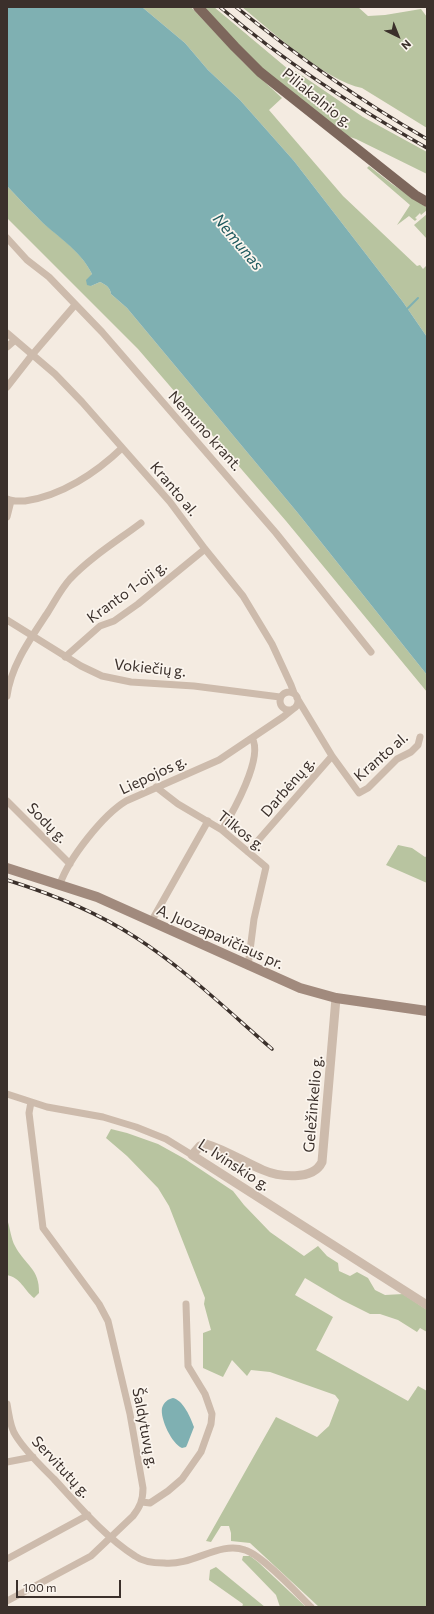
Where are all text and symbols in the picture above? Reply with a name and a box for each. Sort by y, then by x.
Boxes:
north arrow [378,16,418,56]
text: N [399,38,414,53]
street label: Piliakalnio g. [278,64,356,132]
water label: Nemunas [209,210,267,274]
street label: Nemuno krant. [164,387,246,475]
street label: Kranto al. [146,458,202,520]
street label: Kranto 1-oji g. [84,557,170,627]
street label: Vokiečių g. [113,655,187,681]
street label: Kranto al. [350,729,412,785]
street label: Liepojos g. [116,752,190,798]
street label: Darbėnų g. [257,753,319,821]
street label: Sodų g. [23,799,71,847]
street label: Tilkos g. [214,807,268,855]
street label: A. Juozapavičiaus pr. [154,901,286,973]
street label: Geležinkelio g. [300,1055,326,1153]
street label: L. Ivinskio g. [195,1135,273,1195]
street label: Šaldytuvų g. [128,1386,162,1470]
street label: Servitutų g. [28,1432,94,1502]
scale bar [18,1572,123,1598]
text: 100 m [23,1580,57,1594]

